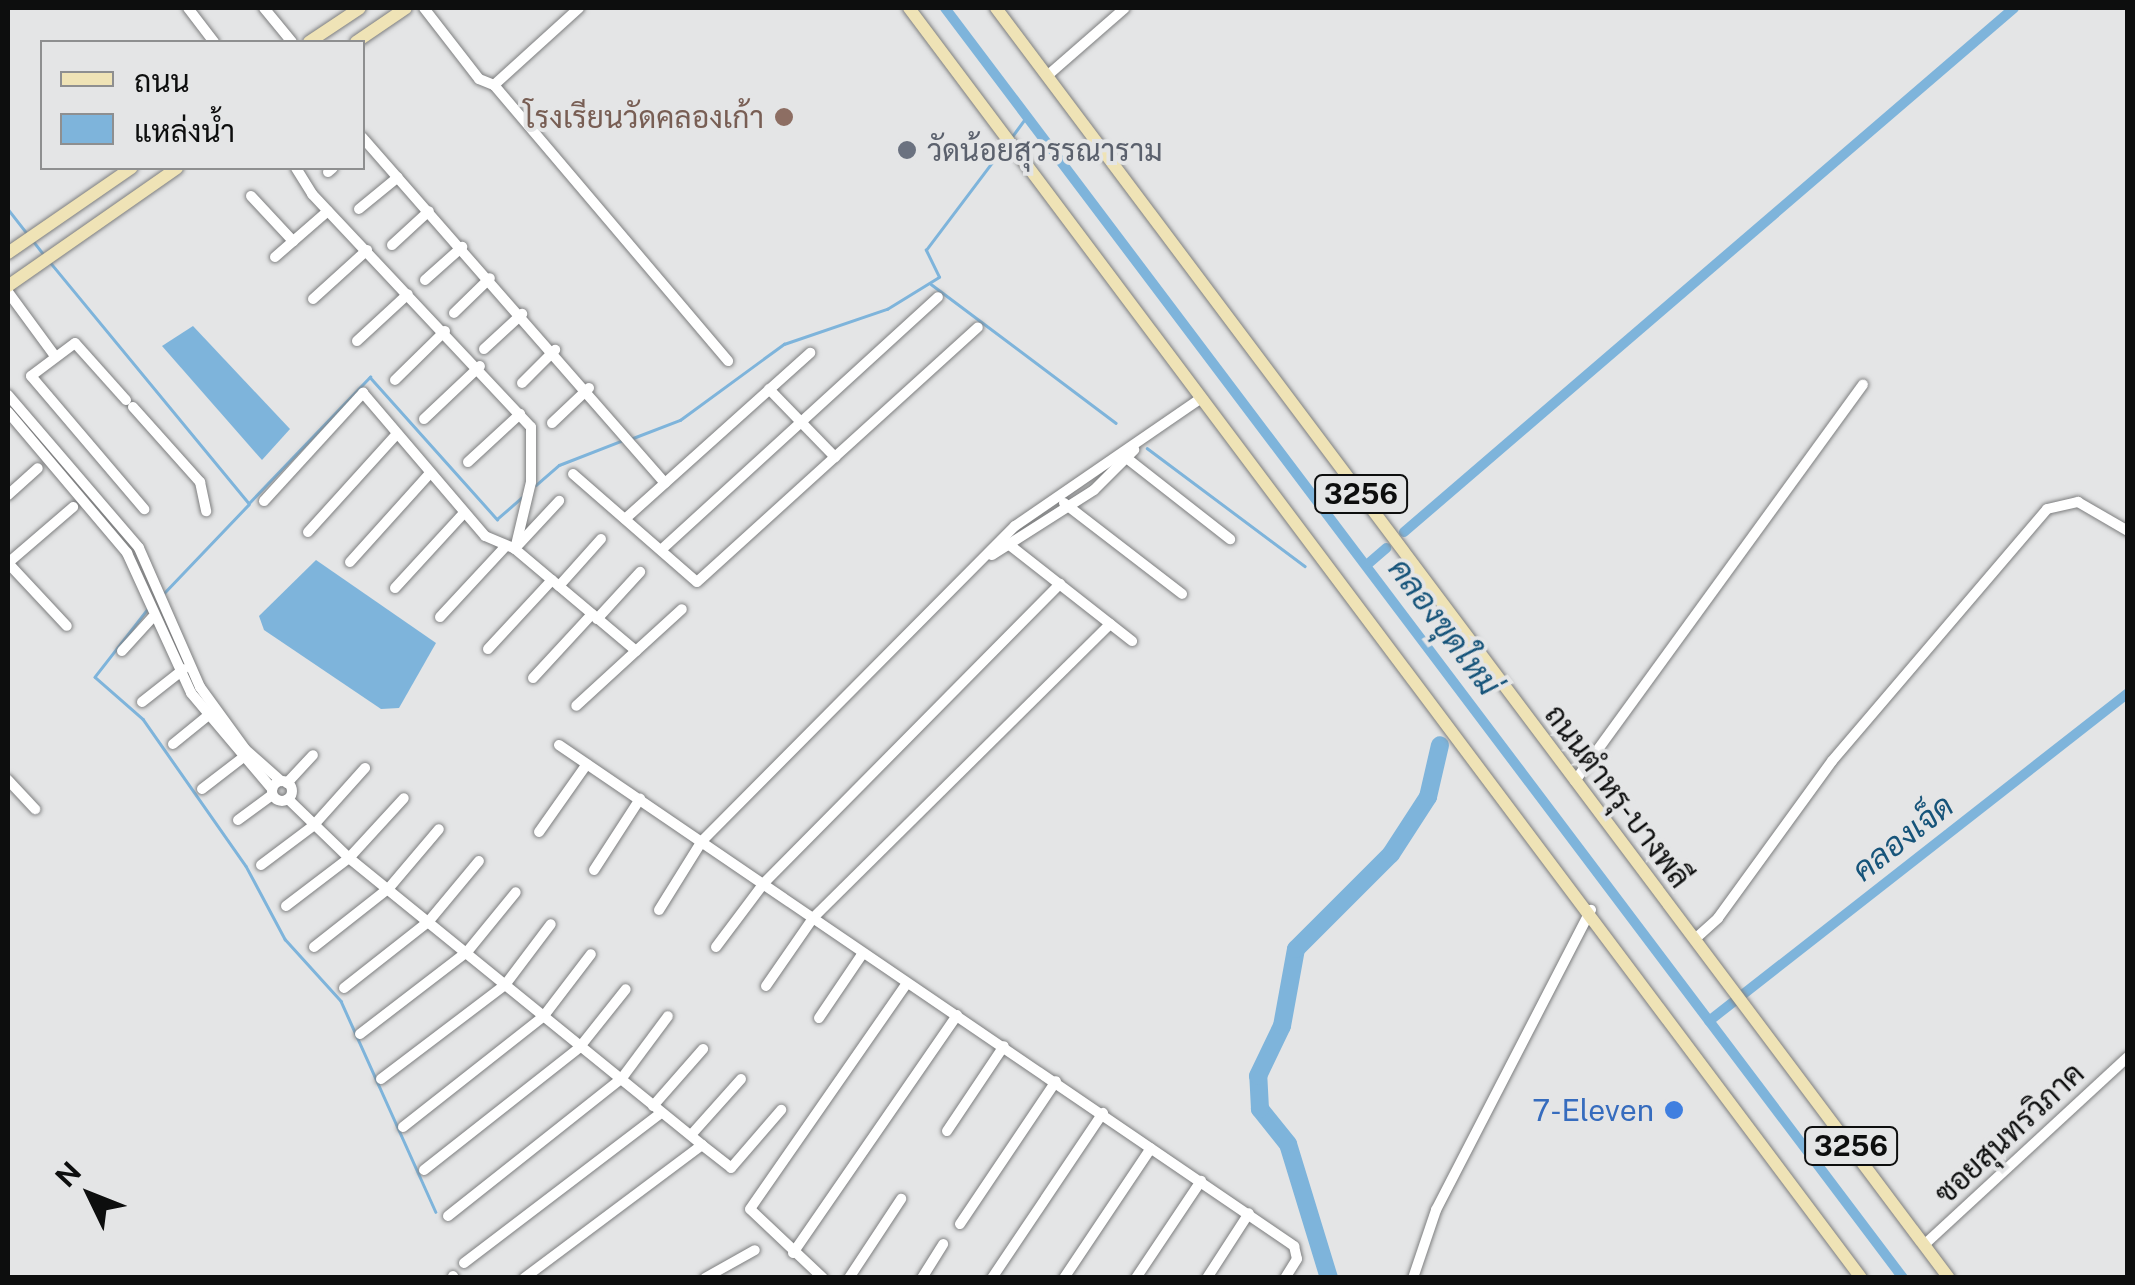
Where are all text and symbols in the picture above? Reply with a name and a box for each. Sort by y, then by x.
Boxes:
legend [40,40,365,170]
text: ถนน [134,63,190,99]
place label: โรงเรียนวัดคลองเก้า [523,99,764,135]
marker: โรงเรียนวัดคลองเก้า [773,106,795,128]
text: แหล่งน้ำ [134,113,235,149]
place label: วัดน้อยสุวรรณาราม [927,132,1163,168]
marker: วัดน้อยสุวรรณาราม [896,139,918,161]
road number: 3256 [1314,471,1408,517]
water label: คลองขุดใหม่ [1380,551,1508,703]
street label: ถนนตำหรุ-บางพลี [1537,697,1699,895]
water label: คลองเจ็ด [1845,787,1961,889]
street label: ซอยสุนทรวิภาค [1927,1055,2091,1211]
place label: 7-Eleven [1532,1092,1654,1128]
marker: 7-Eleven [1663,1099,1685,1121]
road number: 3256 [1804,1123,1898,1169]
north arrow [40,1145,140,1245]
text: N [48,1155,87,1193]

